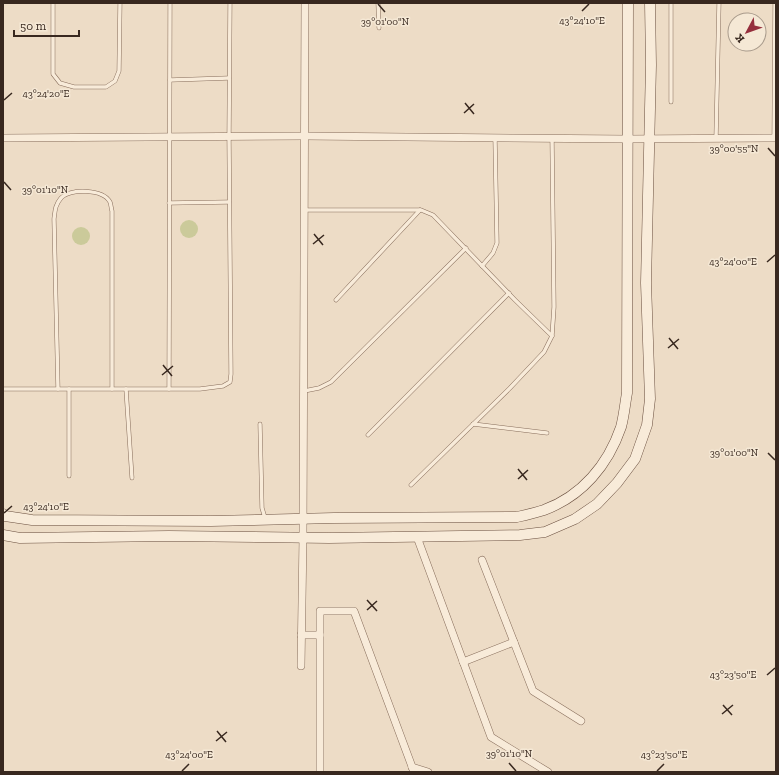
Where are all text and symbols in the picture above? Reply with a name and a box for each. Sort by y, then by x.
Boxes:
scale bar [14,12,79,38]
north arrow [727,12,767,52]
text: 43°24'10"E [559,15,605,27]
text: 39°01'00"N [361,16,410,28]
text: 50 m [20,19,47,33]
text: K [732,31,747,45]
text: 43°24'20"E [23,88,70,100]
text: 39°00'55"N [710,143,759,155]
text: 39°01'10"N [22,184,69,196]
text: 43°24'00"E [709,256,757,268]
text: 39°01'00"N [710,447,759,459]
text: 43°24'10"E [23,501,69,513]
text: 43°23'50"E [710,669,756,681]
text: 39°01'10"N [486,748,533,760]
text: 43°24'00"E [165,749,213,761]
text: 43°23'50"E [641,749,687,761]

